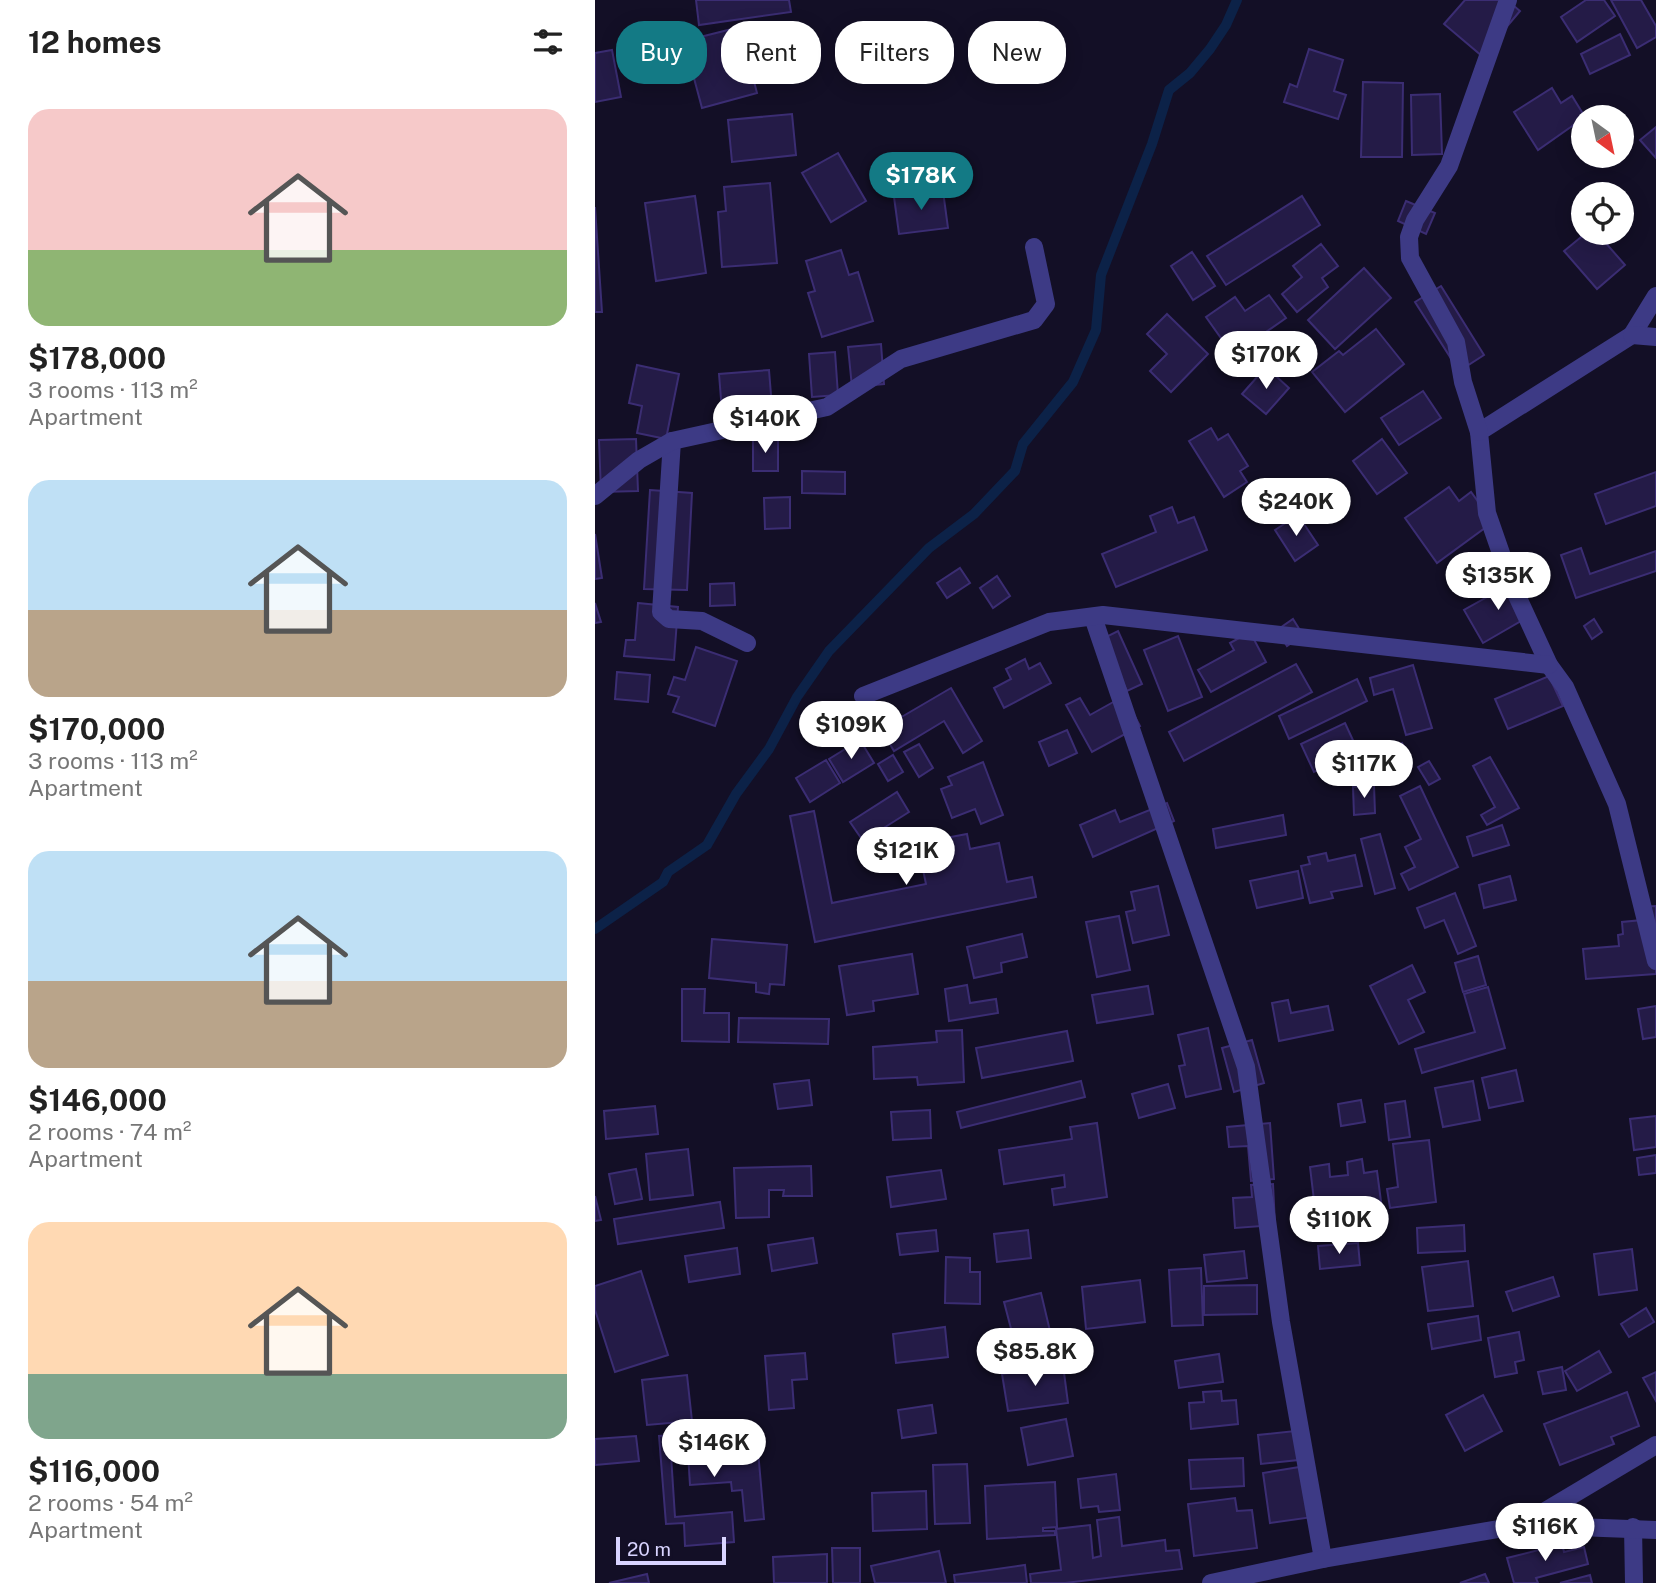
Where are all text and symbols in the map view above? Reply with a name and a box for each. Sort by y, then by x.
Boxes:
chip: Buy [616,21,707,84]
chip: Rent [721,21,821,84]
chip: Filters [835,21,954,84]
chip: New [968,21,1066,84]
icon: filters [529,23,567,61]
text: 12 homes [28,24,162,60]
north arrow [1571,105,1635,168]
map controls [1571,105,1634,245]
pin: $178K [872,152,970,212]
icon: home [235,155,361,281]
text: $178K [885,161,957,188]
button: locate [1571,182,1634,245]
pin: $170K [1217,332,1315,391]
text: $178,000 [28,340,166,376]
text: $170K [1231,340,1302,367]
text: 3 rooms · 113 m² [28,376,198,403]
pin: $140K [716,396,814,455]
text: Apartment [28,403,143,430]
text: $140K [729,404,801,431]
pin: $240K [1247,478,1345,538]
text: $240K [1258,487,1334,514]
icon: home [235,526,361,652]
pin: $135K [1449,552,1547,612]
text: $135K [1462,561,1534,588]
pin: $109K [802,702,900,761]
text: $109K [815,710,887,737]
text: $170,000 [28,711,165,747]
pin: $117K [1315,740,1413,800]
text: 3 rooms · 113 m² [28,747,198,774]
text: $117K [1331,749,1397,776]
text: Apartment [28,774,143,801]
pin: $121K [857,828,955,887]
text: $121K [873,836,939,863]
icon: home [235,897,361,1023]
text: $146,000 [28,1082,167,1118]
text: 2 rooms · 74 m² [28,1118,191,1145]
text: Apartment [28,1145,143,1172]
pin: $110K [1290,1196,1388,1256]
text: $110K [1306,1205,1372,1232]
icon: home [235,1268,361,1394]
pin: $85.8K [978,1328,1092,1388]
text: $85.8K [993,1337,1077,1364]
pin: $146K [665,1420,763,1479]
text: $146K [678,1428,750,1455]
text: $116,000 [28,1453,160,1489]
text: 2 rooms · 54 m² [28,1489,193,1516]
pin: $116K [1496,1504,1594,1563]
text: $116K [1511,1512,1579,1539]
text: Apartment [28,1516,143,1543]
scale bar [616,1534,726,1566]
text: 20 m [627,1538,671,1560]

